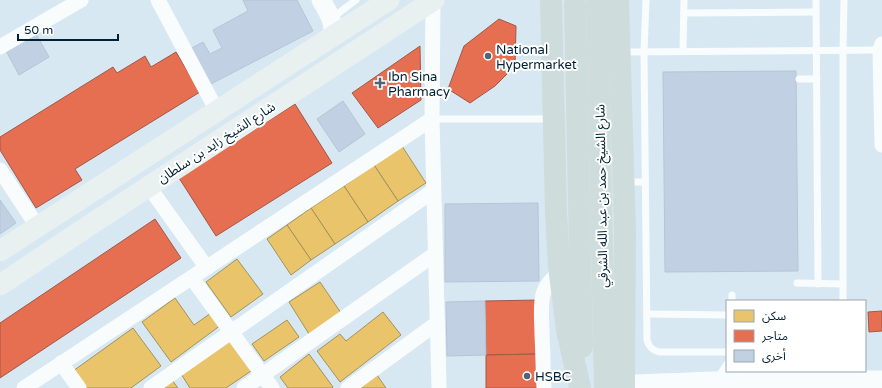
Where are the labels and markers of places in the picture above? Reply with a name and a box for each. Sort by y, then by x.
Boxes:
place label: National Hypermarket [496,42,577,73]
marker: National Hypermarket [483,51,493,61]
place label: Ibn Sina Pharmacy [388,69,450,100]
marker: Ibn Sina Pharmacy [375,78,385,88]
place label: HSBC [535,369,571,385]
marker: HSBC [522,371,532,381]

